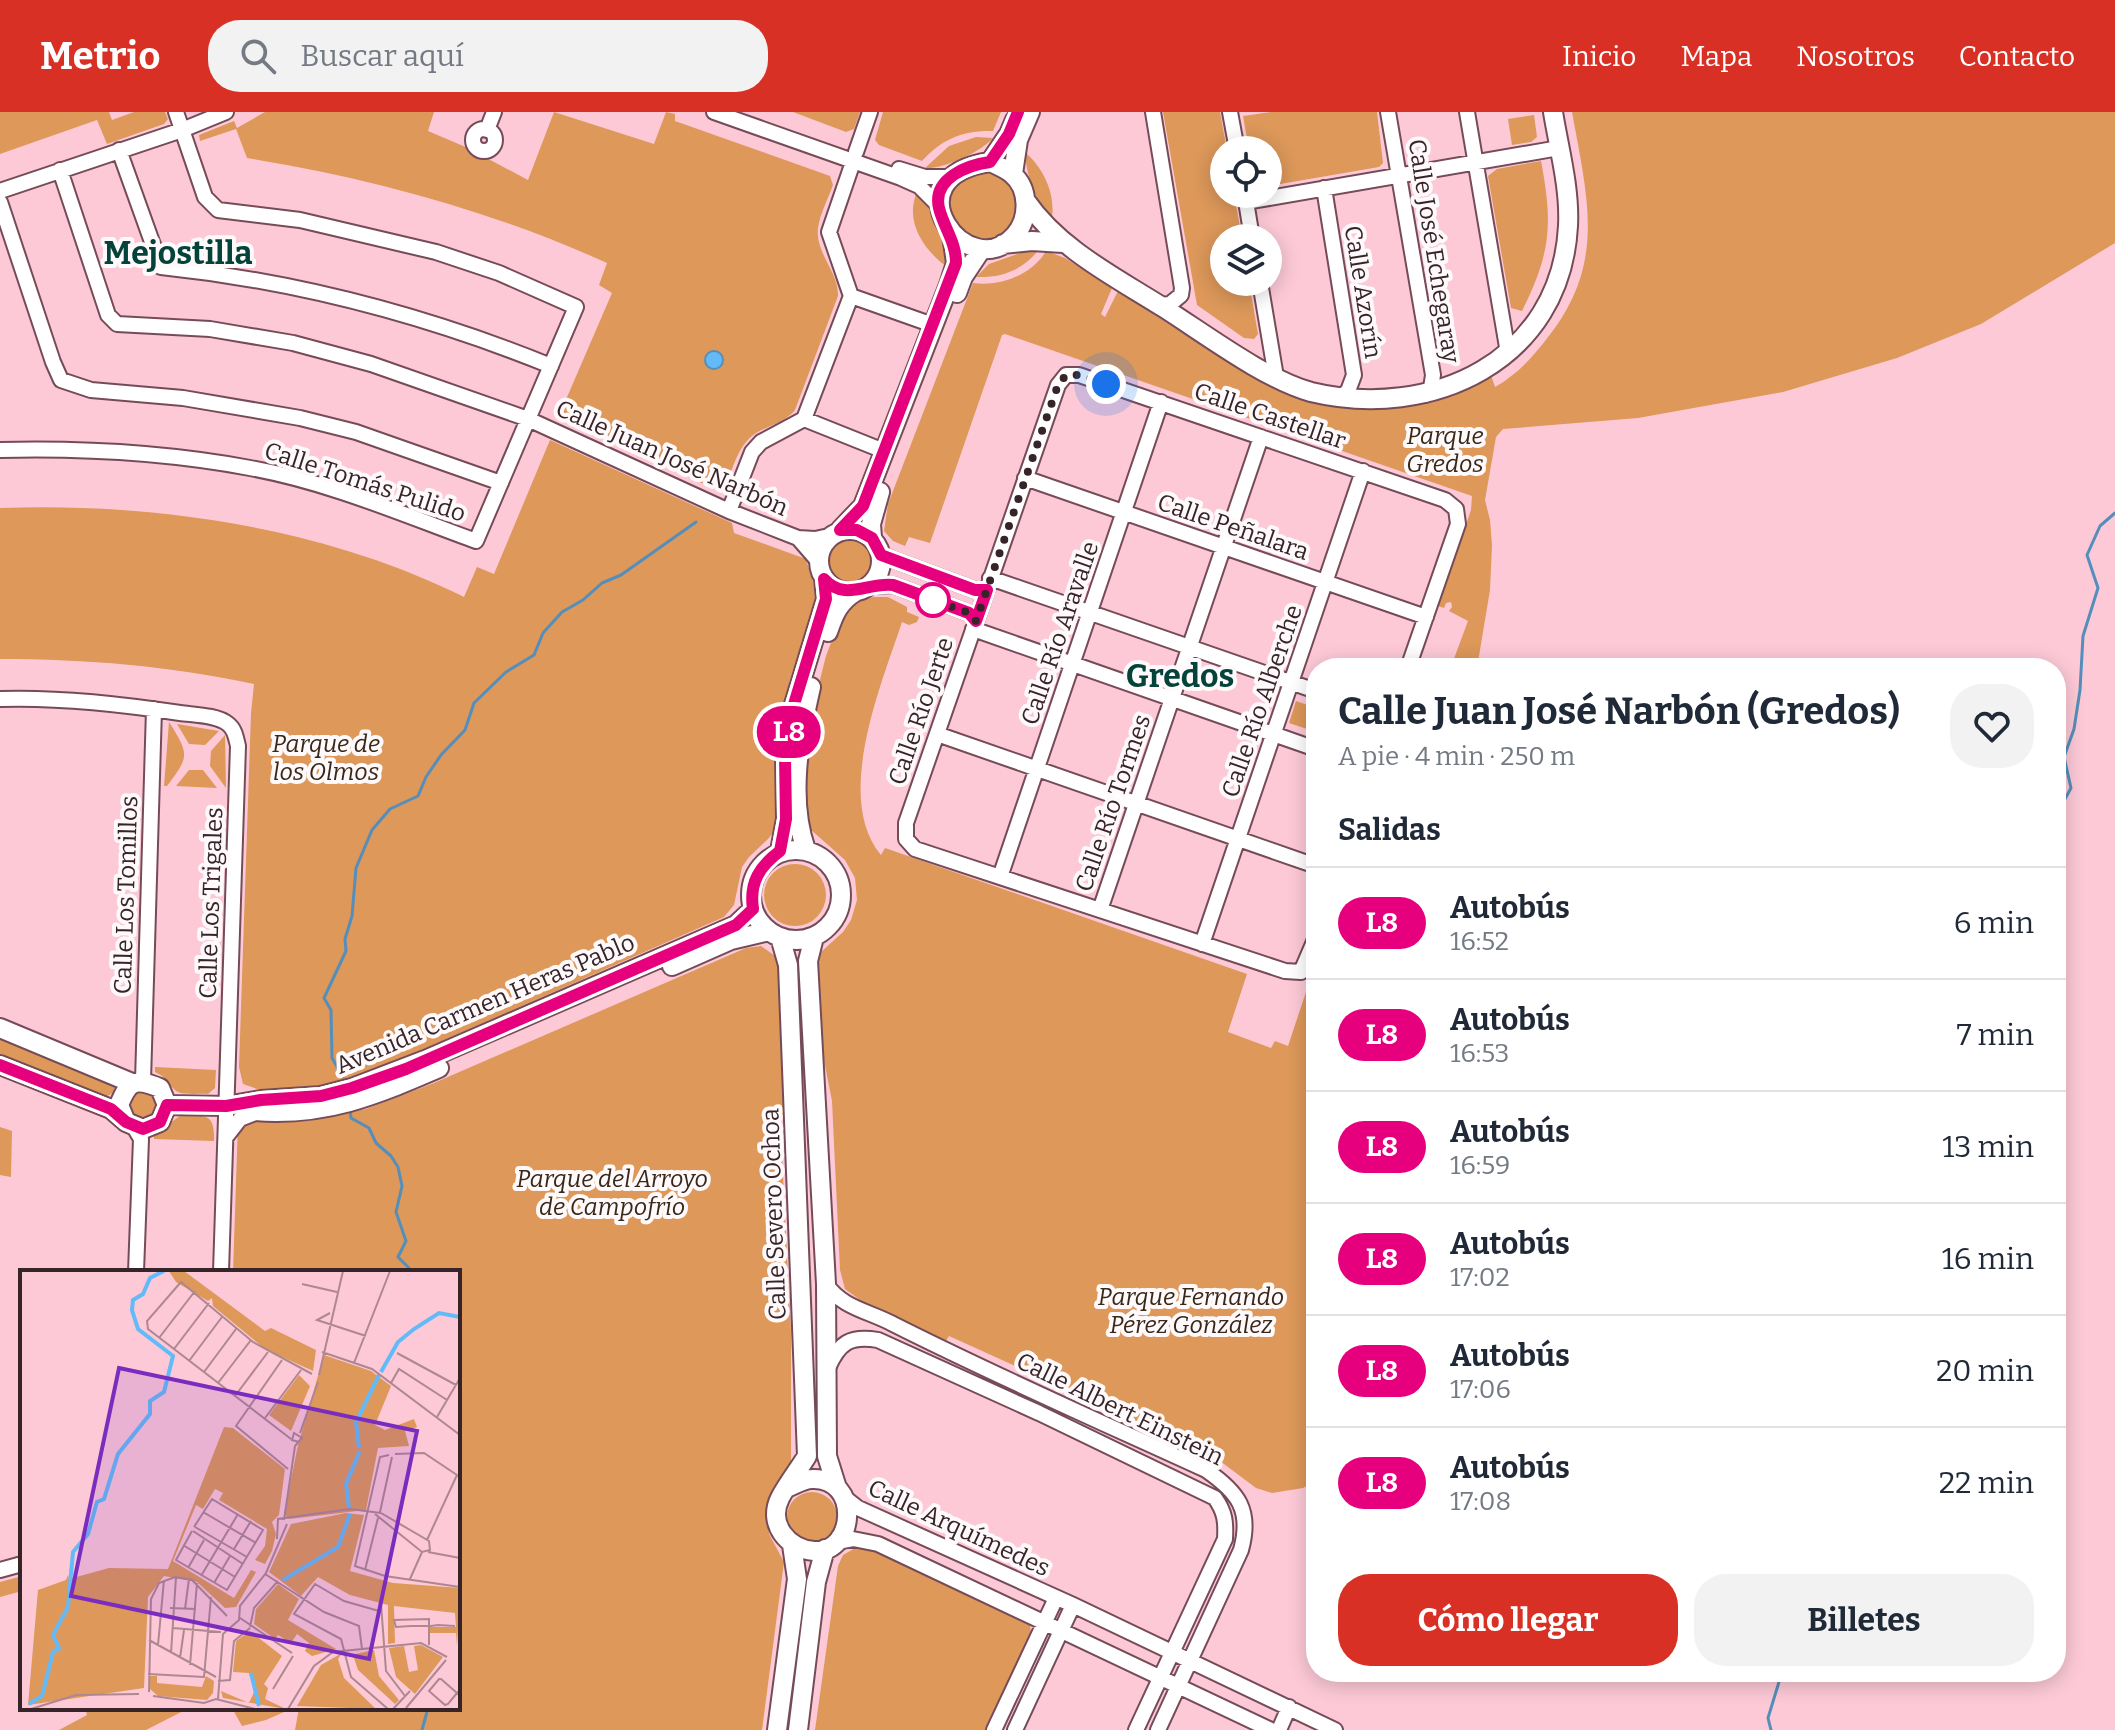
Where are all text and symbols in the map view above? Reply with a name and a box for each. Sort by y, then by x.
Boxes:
search box [208,20,768,92]
text: Metrio [40,33,160,79]
icon: search [236,34,280,78]
text: Buscar aquí [300,38,464,74]
text: Inicio [1562,40,1636,73]
text: Mapa [1680,40,1752,73]
text: Nosotros [1796,40,1915,73]
text: Contacto [1959,40,2075,73]
map controls [1210,136,1282,296]
button: locate [1210,136,1282,208]
street label: Calle José Echegaray [1402,137,1466,365]
street label: Calle Azorín [1339,223,1387,361]
button: layers [1210,224,1282,296]
district label: Mejostilla [104,234,253,272]
your location [1086,364,1126,404]
street label: Calle Castellar [1191,377,1350,455]
street label: Calle Juan José Narbón [552,394,792,522]
park label: Parque Gredos [1406,422,1484,478]
street label: Calle Tomás Pulido [261,436,469,528]
street label: Calle Peñalara [1154,488,1312,566]
street label: Calle Río Aravalle [1015,538,1105,728]
unlabelled marker [916,583,950,617]
street label: Calle Río Alberche [1216,601,1308,801]
street label: Calle Río Jerte [883,634,959,788]
district label: Gredos [1126,657,1234,695]
button: heart [1950,684,2034,768]
text: Calle Juan José Narbón (Gredos) [1338,688,1900,734]
line badge: L8 [753,706,825,758]
street label: Calle Río Tormes [1070,711,1156,895]
text: L8 [773,715,805,748]
park label: Parque de los Olmos [272,730,380,786]
text: A pie · 4 min · 250 m [1338,741,1575,772]
street label: Calle Los Tomillos [109,795,143,995]
street label: Calle Los Trigales [194,807,228,999]
text: Salidas [1338,812,1441,848]
text: Autobús [1450,890,1570,926]
text: 6 min [1954,905,2034,941]
text: L8 [1366,906,1398,939]
text: 16:52 [1450,926,1509,957]
street label: Avenida Carmen Heras Pablo [331,928,639,1080]
text: Autobús [1450,1002,1570,1038]
text: 7 min [1956,1017,2034,1053]
text: L8 [1366,1018,1398,1051]
text: 16:53 [1450,1038,1509,1069]
street label: Calle Severo Ochoa [756,1108,792,1320]
text: Autobús [1450,1114,1570,1150]
text: 13 min [1942,1129,2034,1165]
text: L8 [1366,1130,1398,1163]
text: 16:59 [1450,1150,1510,1181]
park label: Parque del Arroyo de Campofrío [516,1165,708,1221]
text: Autobús [1450,1226,1570,1262]
text: 16 min [1942,1241,2034,1277]
text: L8 [1366,1242,1398,1275]
text: 17:02 [1450,1262,1510,1293]
inset map [20,1270,460,1710]
park label: Parque Fernando Pérez González [1098,1283,1284,1339]
text: Autobús [1450,1338,1570,1374]
street label: Calle Albert Einstein [1012,1347,1228,1471]
text: 20 min [1936,1353,2034,1389]
text: L8 [1366,1354,1398,1387]
text: 17:06 [1450,1374,1511,1405]
text: Autobús [1450,1450,1570,1486]
text: 22 min [1939,1465,2034,1501]
text: L8 [1366,1466,1398,1499]
street label: Calle Arquímedes [864,1474,1054,1582]
text: 17:08 [1450,1486,1511,1517]
button: Cómo llegar [1338,1574,1678,1666]
button: Billetes [1694,1574,2034,1666]

